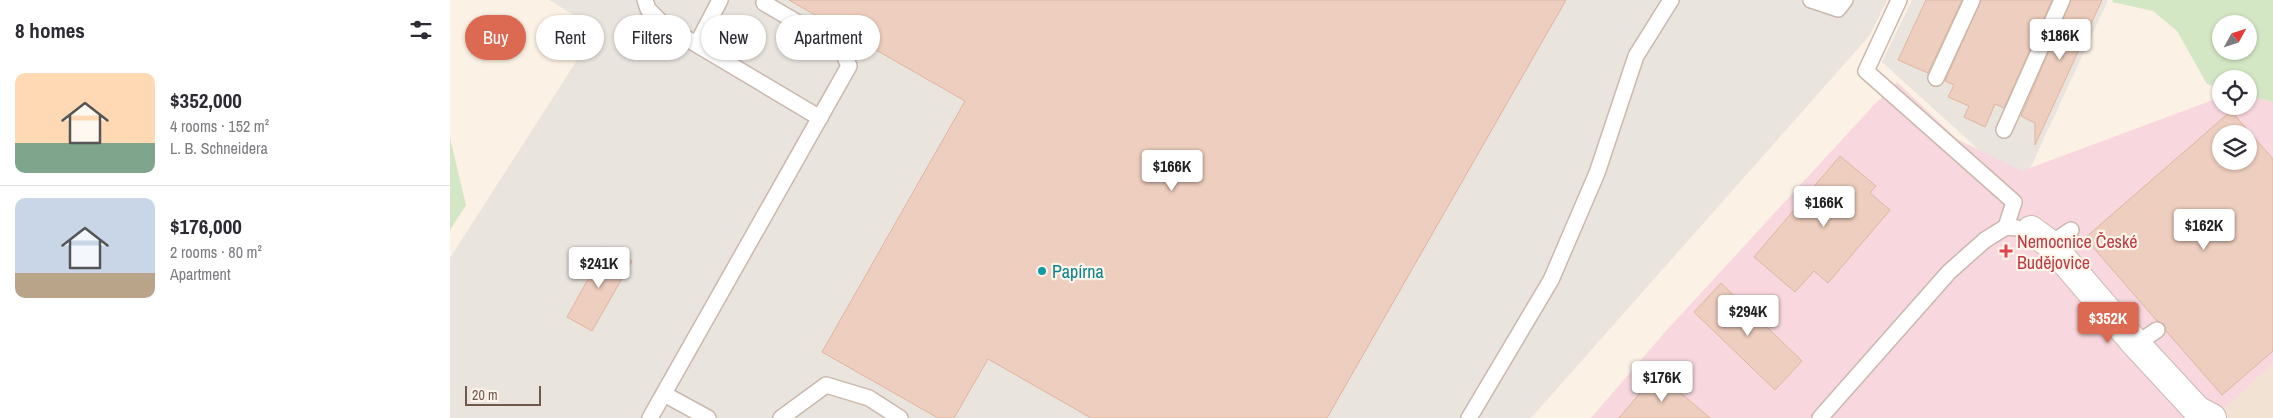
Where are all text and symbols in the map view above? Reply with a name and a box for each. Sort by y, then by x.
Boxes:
chip: Buy [465,15,526,60]
chip: Rent [536,15,604,60]
chip: Filters [614,15,691,60]
chip: New [701,15,766,60]
chip: Apartment [776,15,880,60]
north arrow [2212,15,2258,60]
map controls [2212,15,2257,170]
text: 8 homes [15,16,85,45]
icon: filters [407,16,435,44]
pin: $186K [2025,18,2095,61]
text: $186K [2041,24,2079,46]
button: locate [2212,70,2257,115]
text: $352,000 [170,86,242,115]
icon: home [55,93,115,153]
text: 4 rooms · 152 m² [170,115,269,137]
button: layers [2212,125,2257,170]
text: L. B. Schneidera [170,137,268,159]
pin: $166K [1137,150,1207,192]
text: $166K [1153,155,1191,177]
pin: $166K [1789,186,1859,228]
text: $166K [1805,191,1843,213]
pin: $162K [2169,208,2239,251]
text: $176,000 [170,212,242,241]
text: $162K [2185,214,2223,236]
icon: home [55,218,115,278]
place label: Nemocnice České Budějovice [2017,229,2138,275]
text: 2 rooms · 80 m² [170,241,262,263]
marker: Nemocnice České Budějovice [1999,244,2013,258]
pin: $241K [564,246,634,289]
text: $241K [580,252,618,274]
place label: Papírna [1052,259,1104,284]
text: Apartment [170,263,231,285]
marker: Papírna [1036,265,1048,277]
pin: $294K [1713,294,1783,337]
text: $294K [1729,300,1767,322]
pin: $352K [2073,302,2143,344]
text: $352K [2089,307,2127,329]
pin: $176K [1627,360,1697,403]
text: $176K [1643,366,1681,388]
scale bar [465,383,541,406]
text: 20 m [472,386,498,404]

